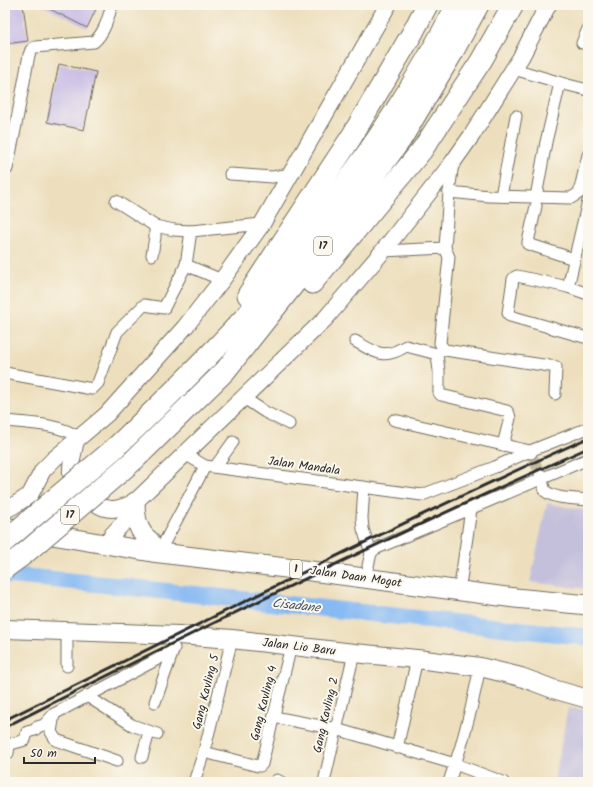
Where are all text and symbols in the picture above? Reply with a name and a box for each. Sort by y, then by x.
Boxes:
road number: 17 [314,237,332,255]
street label: Jalan Mandala [267,452,342,481]
road number: 17 [61,506,79,524]
road number: 1 [290,560,302,578]
street label: Jalan Daan Mogot [309,561,403,593]
water label: Cisadane [271,593,322,619]
street label: Jalan Lio Baru [261,633,337,661]
street label: Gang Kavling 5 [187,651,225,732]
street label: Gang Kavling 4 [245,663,283,743]
street label: Gang Kavling 2 [308,675,344,755]
scale bar [24,739,95,765]
text: 50 m [30,744,57,763]

